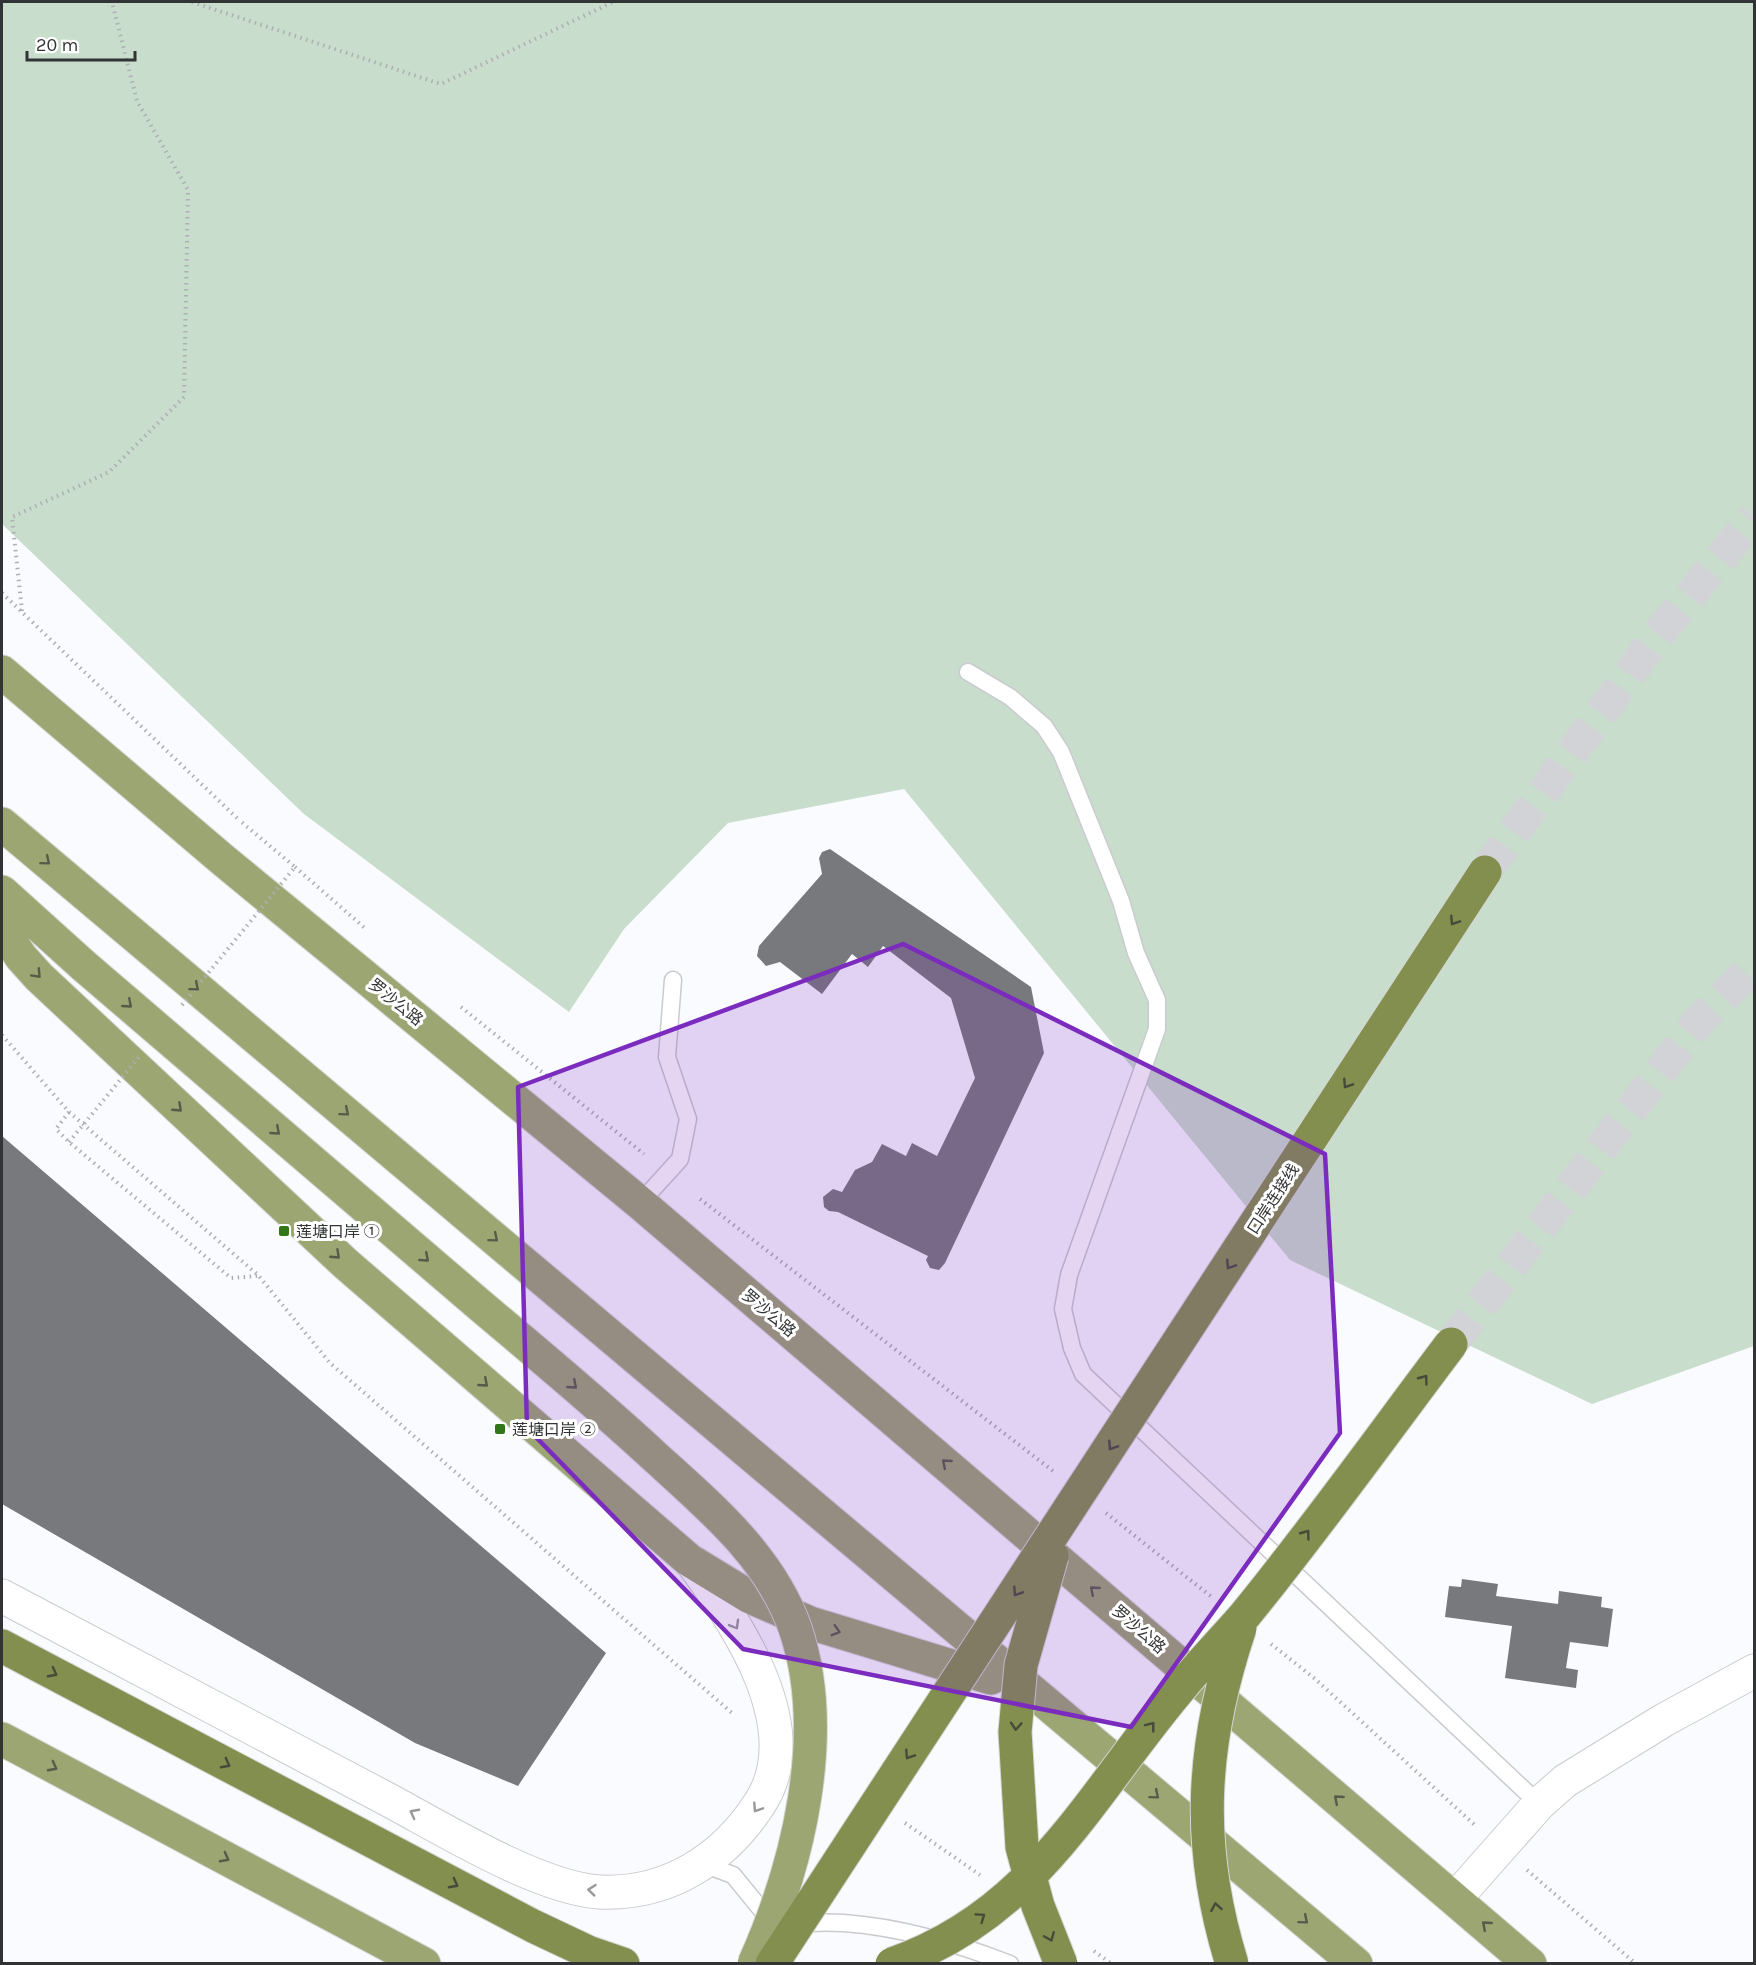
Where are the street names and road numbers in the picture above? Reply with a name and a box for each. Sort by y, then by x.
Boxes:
street label: 罗沙公路 [365,974,427,1030]
street label: 口岸连接线 [1243,1160,1303,1238]
street label: 罗沙公路 [738,1285,800,1341]
street label: 罗沙公路 [1109,1601,1169,1657]

